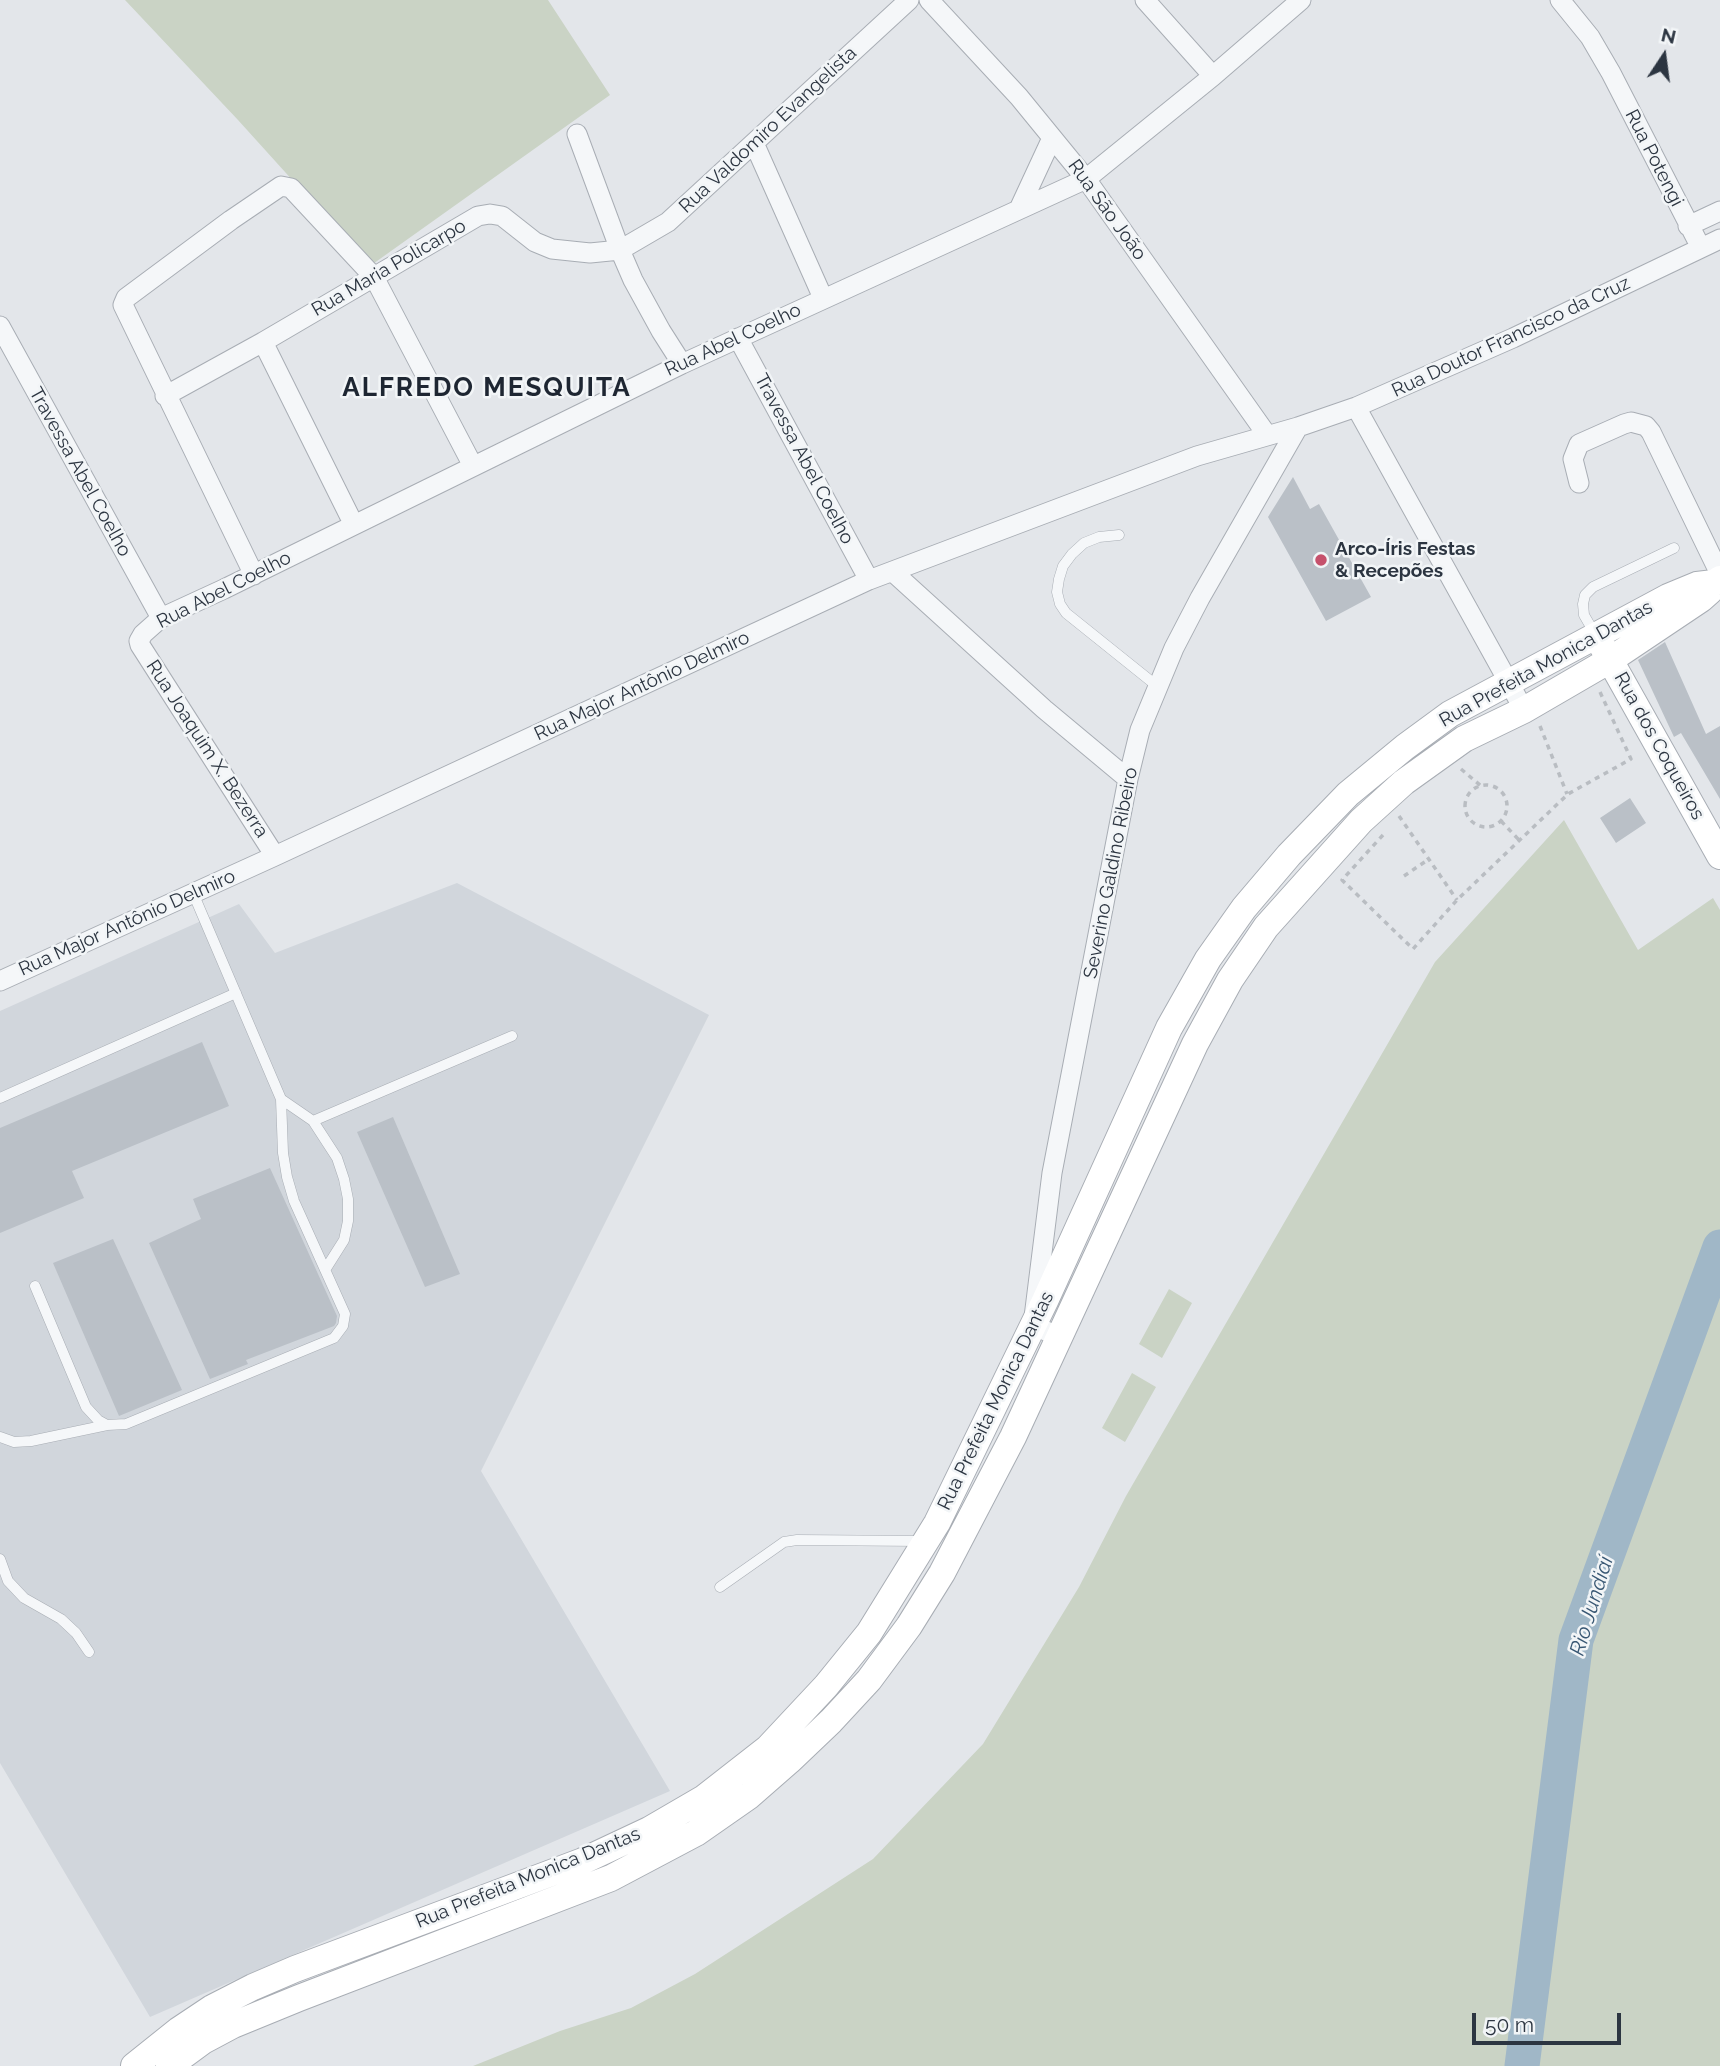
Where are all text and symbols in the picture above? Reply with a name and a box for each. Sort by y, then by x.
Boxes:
north arrow [1629,21,1699,91]
text: N [1659,23,1678,48]
street label: Rua Valdomiro Evangelista [675,42,861,218]
street label: Rua Potengi [1620,106,1688,210]
street label: Rua São João [1063,155,1151,265]
street label: Rua Maria Policarpo [308,215,470,321]
street label: Rua Doutor Francisco da Cruz [1388,272,1634,402]
street label: Rua Abel Coelho [661,298,805,382]
street label: Travessa Abel Coelho [749,370,859,548]
district label: ALFREDO MESQUITA [344,372,630,404]
street label: Travessa Abel Coelho [24,383,136,561]
place label: Arco-Íris Festas & Recepões [1335,538,1475,582]
street label: Rua Abel Coelho [153,546,295,634]
marker: Arco-Íris Festas & Recepões [1313,552,1329,568]
street label: Rua Prefeita Monica Dantas [1435,596,1657,732]
street label: Rua Major Antônio Delmiro [531,626,753,746]
street label: Rua Joaquim X. Bezerra [141,656,273,842]
street label: Rua dos Coqueiros [1609,668,1709,824]
street label: Severino Galdino Ribeiro [1079,765,1143,981]
street label: Rua Major Antônio Delmiro [15,865,239,981]
street label: Rua Prefeita Monica Dantas [933,1288,1059,1514]
water label: Rio Jundiaí [1565,1553,1619,1659]
street label: Rua Prefeita Monica Dantas [412,1822,644,1934]
scale bar [1475,2000,1624,2044]
text: 50 m [1485,2012,1534,2037]

